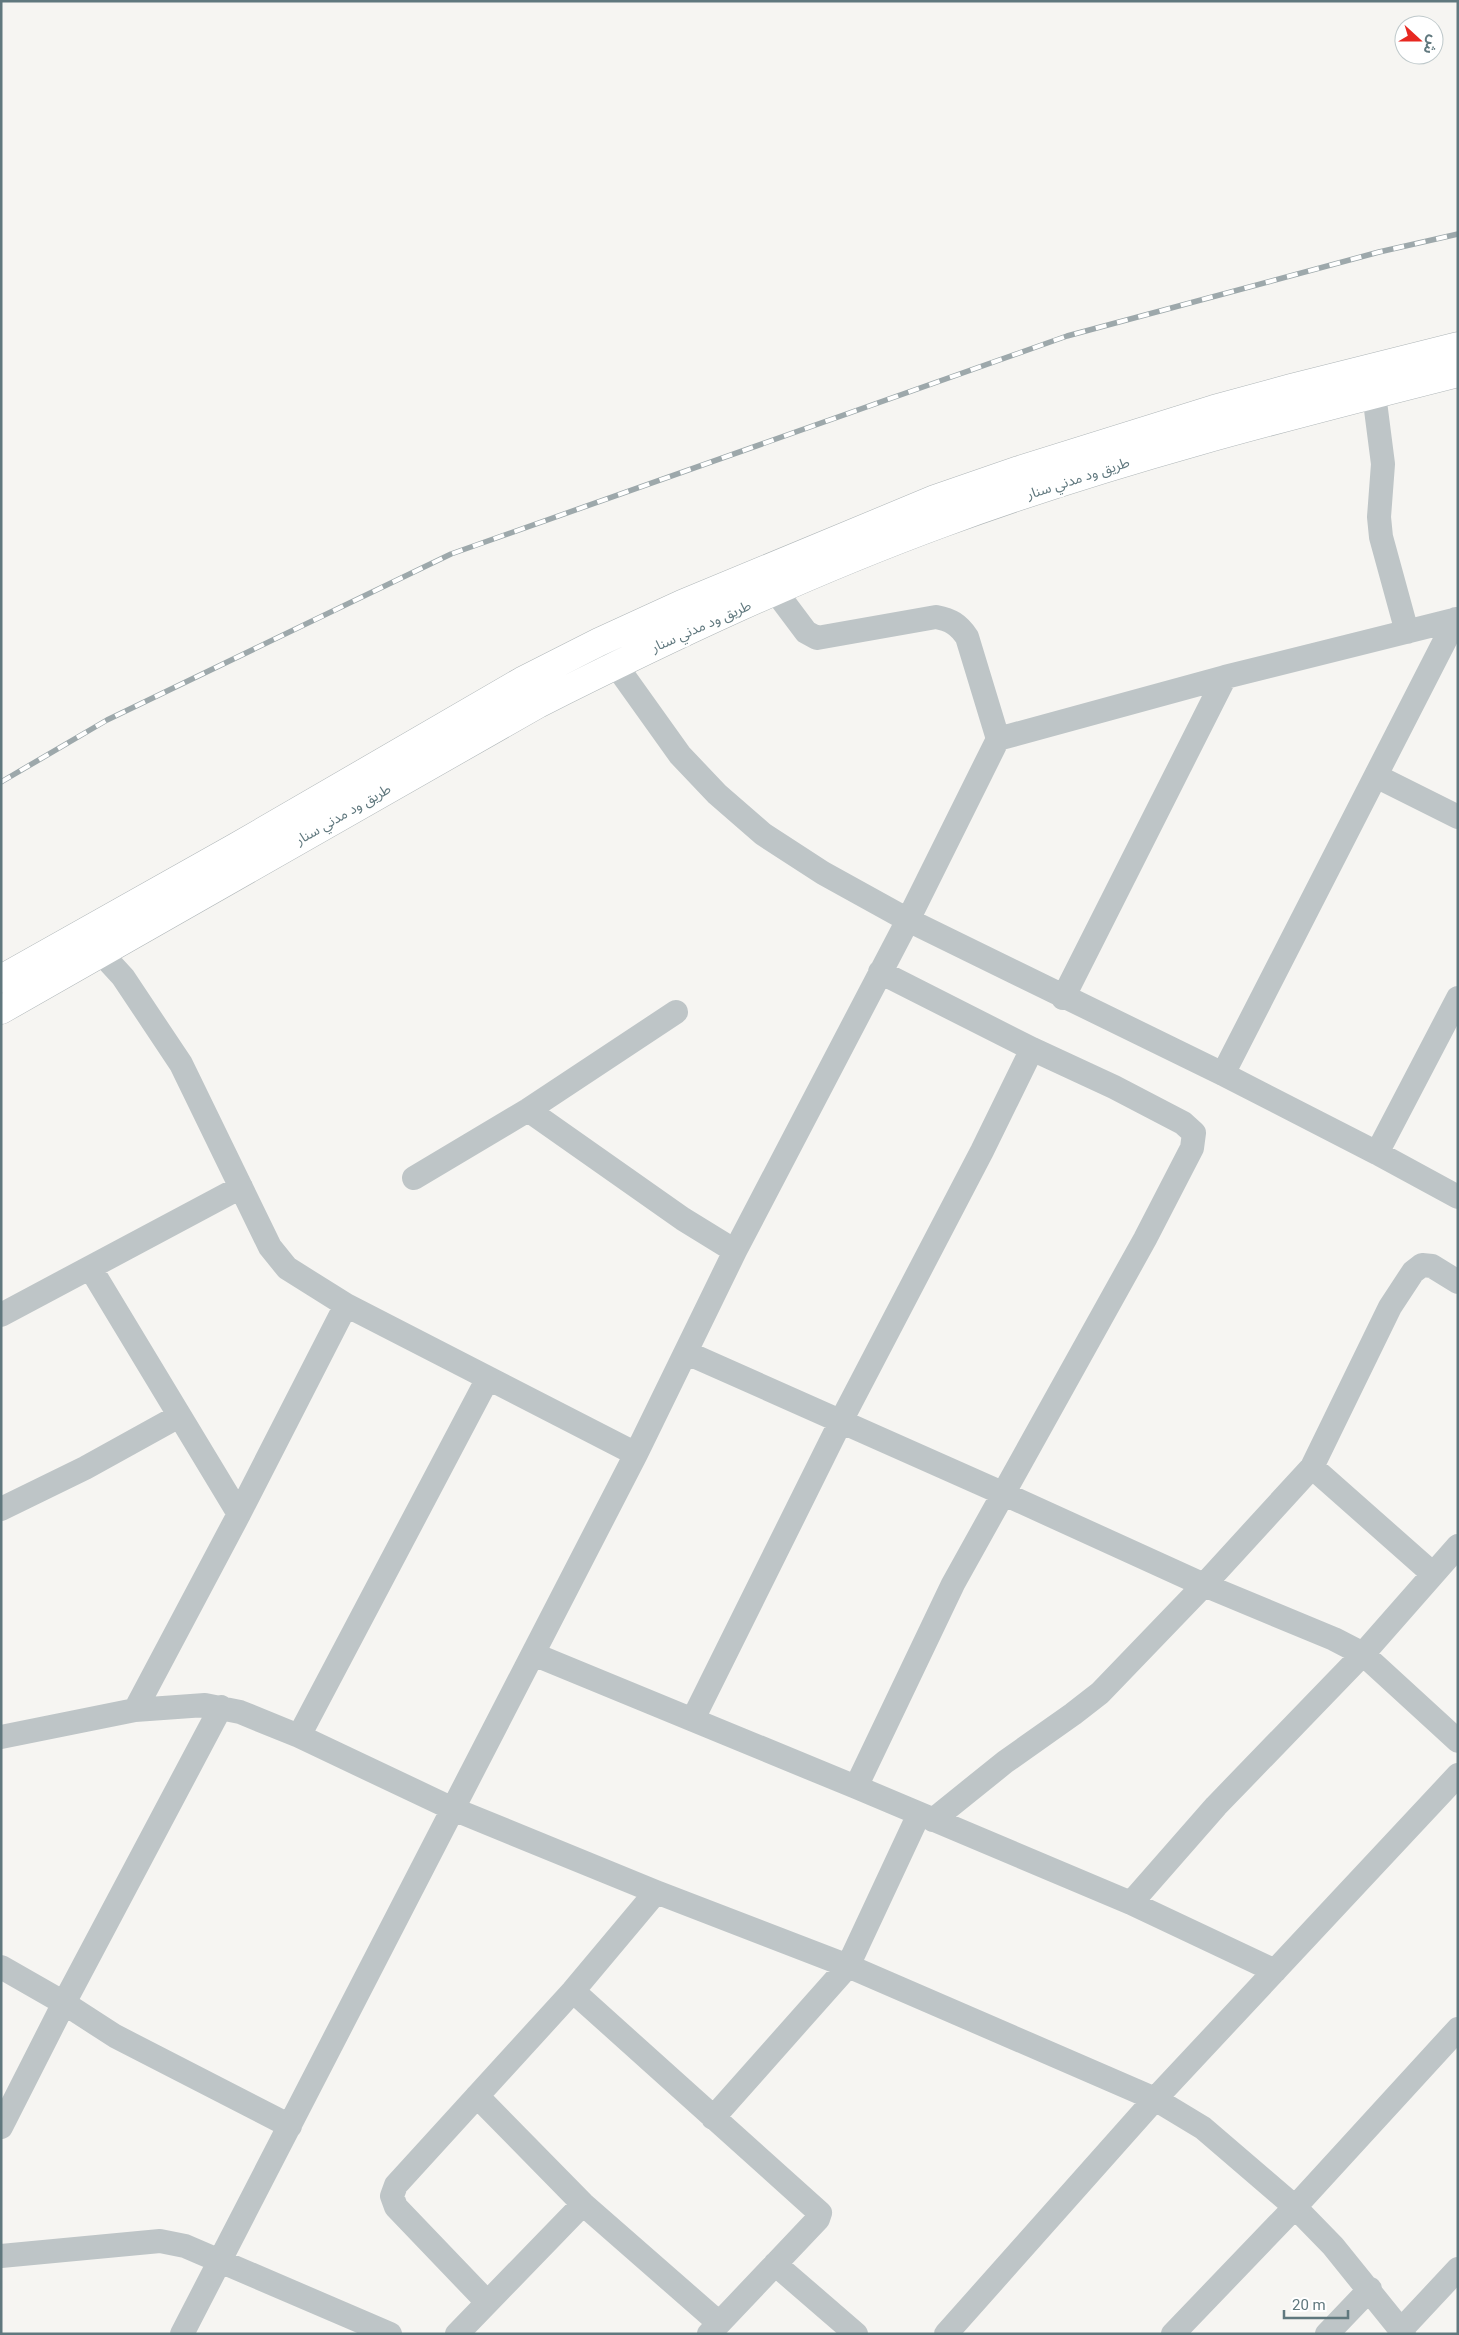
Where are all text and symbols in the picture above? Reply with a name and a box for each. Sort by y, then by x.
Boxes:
north arrow [1394,15,1444,65]
text: ش [1420,33,1442,56]
street label: طريق ود مدني سنار [1024,454,1133,506]
street label: طريق ود مدني سنار [648,597,755,659]
street label: طريق ود مدني سنار [292,780,395,851]
scale bar [1284,2288,1348,2320]
text: 20 m [1292,2296,1326,2314]

